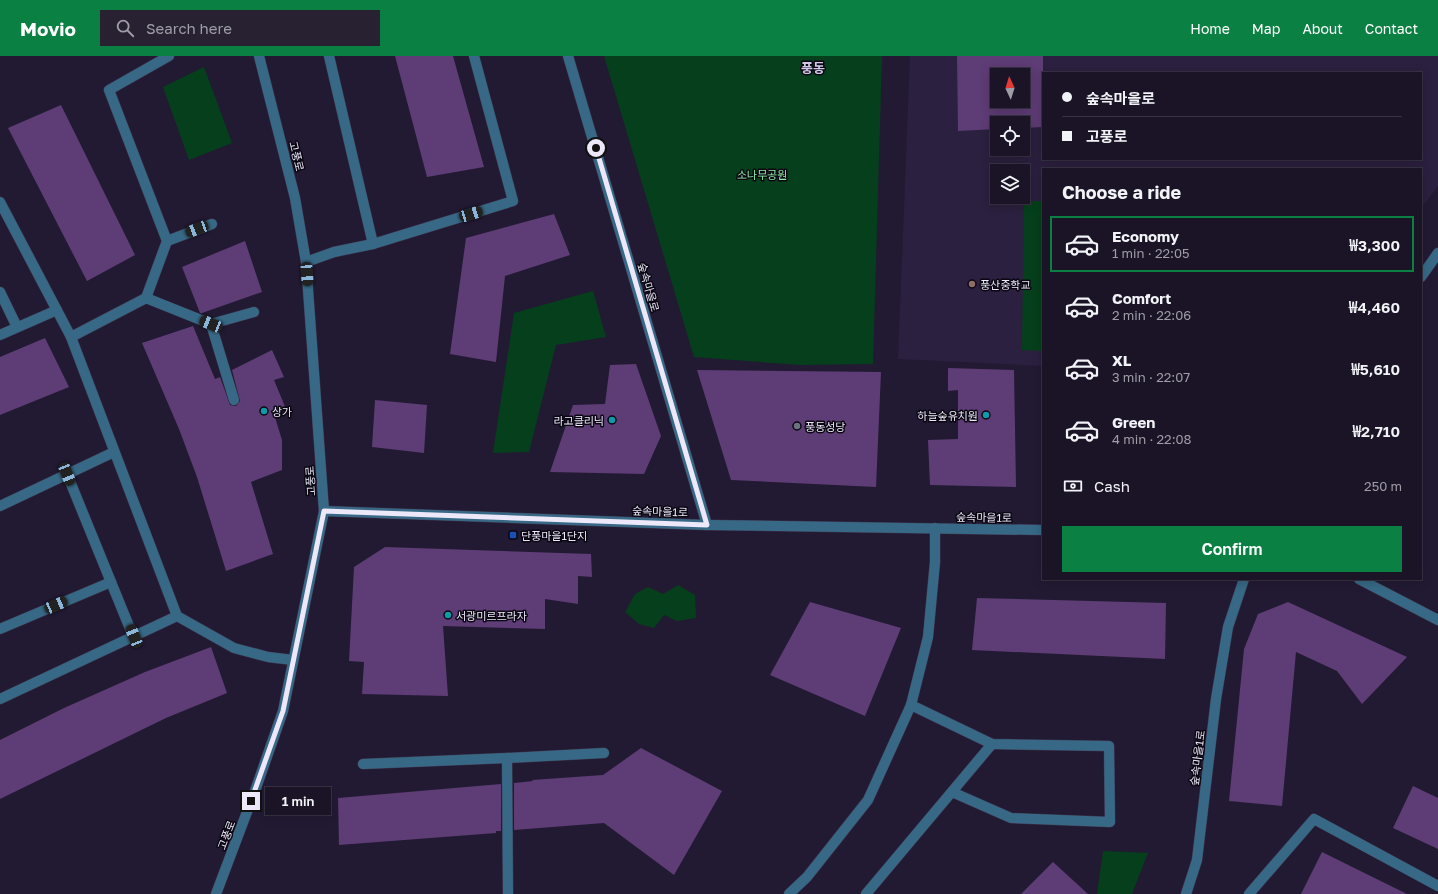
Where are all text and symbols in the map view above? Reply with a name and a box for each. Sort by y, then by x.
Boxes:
search box [100,10,380,46]
text: Movio [20,17,76,40]
icon: search [114,17,136,39]
text: Search here [146,19,232,37]
text: Home [1190,20,1230,37]
text: Map [1252,20,1280,37]
text: About [1302,20,1343,37]
text: Contact [1365,20,1418,37]
district label: 풍동 [801,60,825,76]
north arrow [990,68,1030,108]
map controls [990,68,1030,204]
text: 숲속마을로 [1086,89,1155,107]
button: locate [990,116,1030,156]
text: 고풍로 [1086,127,1127,145]
route start [587,139,605,157]
street label: 고풍로 [287,140,307,172]
button: layers [990,164,1030,204]
park label: 소나무공원 [737,168,787,181]
text: Choose a ride [1062,181,1181,203]
car [458,205,484,223]
car [184,219,210,239]
icon: car [1064,226,1100,262]
text: Economy [1112,227,1179,245]
text: ₩3,300 [1349,236,1400,254]
text: 1 min · 22:05 [1112,245,1190,261]
street label: 숲속마을로 [636,261,662,313]
car [300,262,314,286]
place label: 풍산중학교 [980,278,1031,291]
marker: 풍산중학교 [967,279,977,289]
icon: car [1064,288,1100,324]
text: Comfort [1112,289,1171,307]
text: ₩4,460 [1349,298,1400,316]
text: 2 min · 22:06 [1112,307,1191,323]
car [198,314,224,334]
icon: car [1064,350,1100,386]
text: XL [1112,351,1131,369]
text: ₩5,610 [1351,360,1400,378]
text: 3 min · 22:07 [1112,369,1190,385]
place label: 상가 [272,405,292,418]
marker: 상가 [259,406,269,416]
place label: 하늘숲유치원 [917,409,978,422]
marker: 하늘숲유치원 [981,410,991,420]
icon: car [1064,412,1100,448]
text: Green [1112,413,1155,431]
place label: 라고클리닉 [553,414,604,427]
marker: 라고클리닉 [607,415,617,425]
place label: 풍동성당 [805,420,845,433]
marker: 풍동성당 [792,421,802,431]
text: ₩2,710 [1352,422,1400,440]
text: 4 min · 22:08 [1112,431,1192,447]
car [57,461,77,487]
street label: 고풍로 [302,465,318,497]
icon: cash [1062,475,1084,497]
text: Cash [1094,477,1130,495]
text: 250 m [1364,478,1402,494]
street label: 숲속마을1로 [632,504,688,518]
street label: 숲속마을1로 [956,510,1012,524]
button: Confirm [1062,526,1402,572]
place label: 단풍마을1단지 [521,529,587,542]
marker: 단풍마을1단지 [508,530,518,540]
car [43,595,69,615]
place label: 서광미르프라자 [456,609,527,622]
marker: 서광미르프라자 [443,610,453,620]
car [124,623,144,649]
street label: 숲속마을1로 [1187,729,1207,787]
callout: 1 min [265,787,331,815]
route end [242,792,260,810]
text: 1 min [282,793,314,809]
street label: 고풍로 [214,818,238,852]

